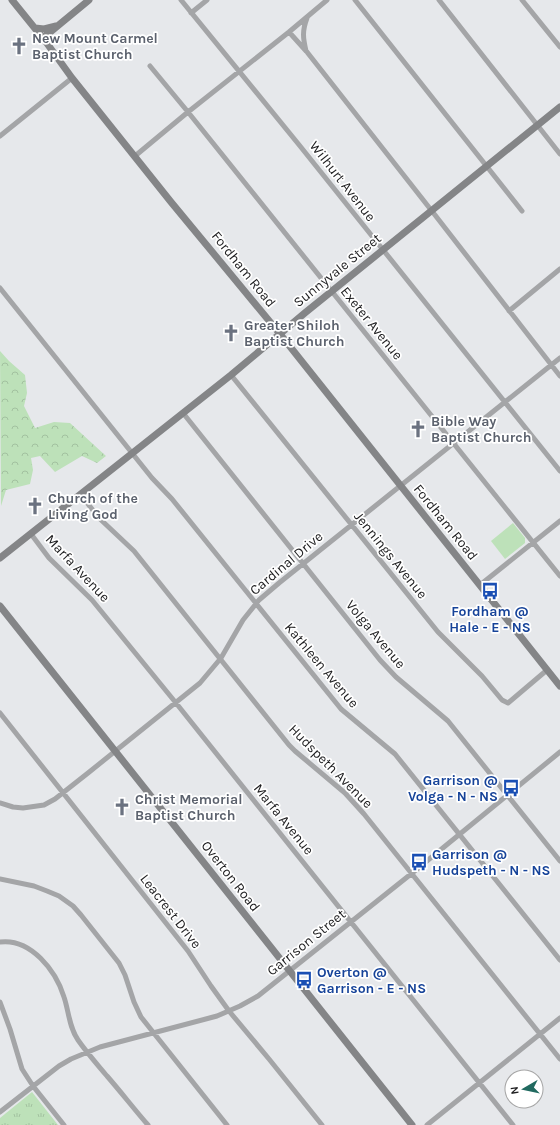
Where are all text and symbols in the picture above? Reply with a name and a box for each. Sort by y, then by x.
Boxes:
place label: New Mount Carmel Baptist Church [32,30,158,63]
church icon: New Mount Carmel Baptist Church [9,36,29,56]
street label: Wilhurt Avenue [306,138,379,225]
street label: Fordham Road [208,228,279,311]
street label: Sunnyvale Street [290,230,385,311]
street label: Exeter Avenue [337,283,406,363]
place label: Greater Shiloh Baptist Church [244,317,344,350]
church icon: Greater Shiloh Baptist Church [221,323,241,343]
place label: Bible Way Baptist Church [431,413,531,446]
church icon: Bible Way Baptist Church [408,419,428,439]
street label: Fordham Road [410,481,481,564]
place label: Church of the Living God [48,490,138,523]
church icon: Church of the Living God [25,496,45,516]
street label: Jennings Avenue [350,508,431,602]
street label: Cardinal Drive [246,528,326,599]
street label: Marfa Avenue [42,531,113,606]
bus stop icon: Fordham @ Hale - E - NS [480,581,500,601]
street label: Volga Avenue [342,597,409,672]
place label: Fordham @ Hale - E - NS [449,603,531,636]
street label: Kathleen Avenue [281,619,362,711]
street label: Hudspeth Avenue [285,721,376,812]
place label: Garrison @ Volga - N - NS [408,772,498,805]
bus stop icon: Garrison @ Volga - N - NS [501,778,521,798]
street label: Marfa Avenue [250,780,317,858]
place label: Christ Memorial Baptist Church [135,791,243,824]
church icon: Christ Memorial Baptist Church [112,797,132,817]
street label: Overton Road [198,837,264,915]
place label: Garrison @ Hudspeth - N - NS [432,846,551,879]
bus stop icon: Garrison @ Hudspeth - N - NS [409,852,429,872]
street label: Leacrest Drive [136,871,205,952]
street label: Garrison Street [264,906,349,979]
place label: Overton @ Garrison - E - NS [317,964,426,997]
bus stop icon: Overton @ Garrison - E - NS [294,970,314,990]
north arrow [504,1069,544,1109]
text: N [508,1086,522,1095]

